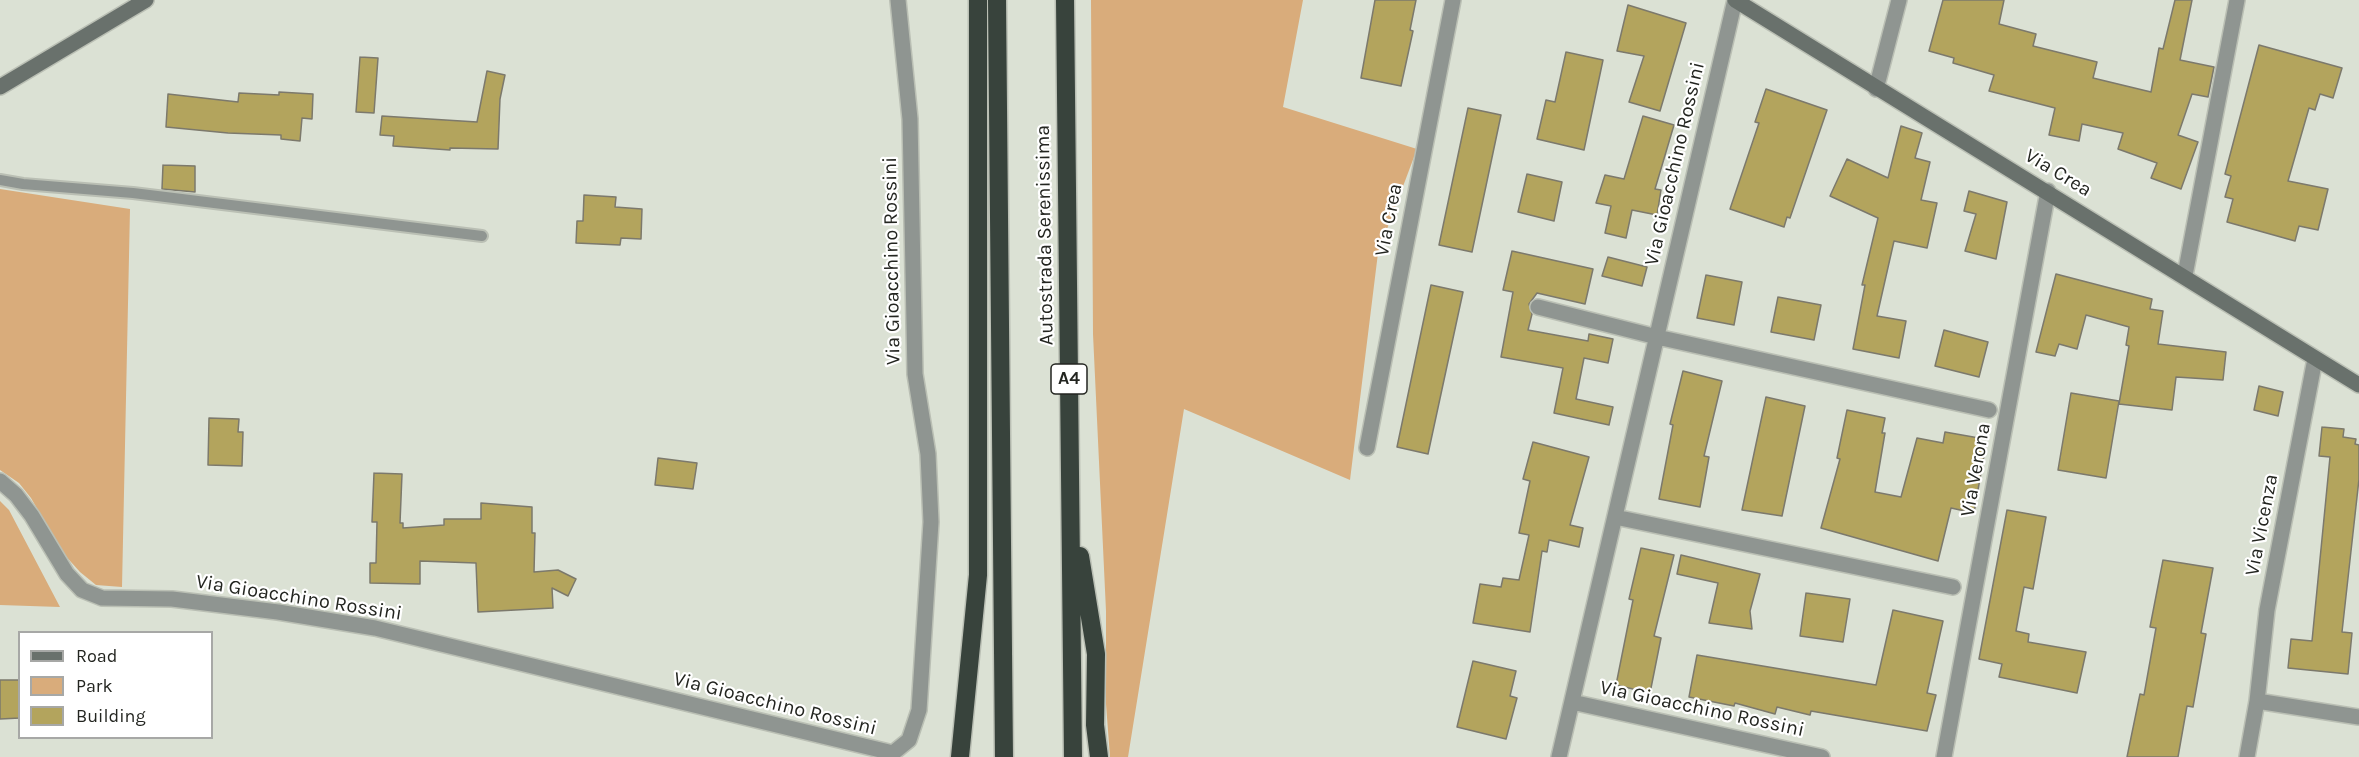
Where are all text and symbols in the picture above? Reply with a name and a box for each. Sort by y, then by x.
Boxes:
street label: Via Gioacchino Rossini [1640,60,1710,268]
street label: Autostrada Serenissima [1031,125,1059,345]
street label: Via Crea [2020,144,2096,202]
street label: Via Gioacchino Rossini [878,157,906,365]
street label: Via Crea [1370,182,1408,258]
road number: A4 [1051,364,1087,394]
street label: Via Verona [1956,421,1996,519]
street label: Via Vicenza [2240,472,2284,578]
street label: Via Gioacchino Rossini [194,570,404,626]
legend [18,631,213,739]
text: Road [76,645,117,667]
street label: Via Gioacchino Rossini [671,667,879,741]
text: Park [76,675,113,697]
street label: Via Gioacchino Rossini [1598,676,1806,742]
text: Building [76,705,146,727]

